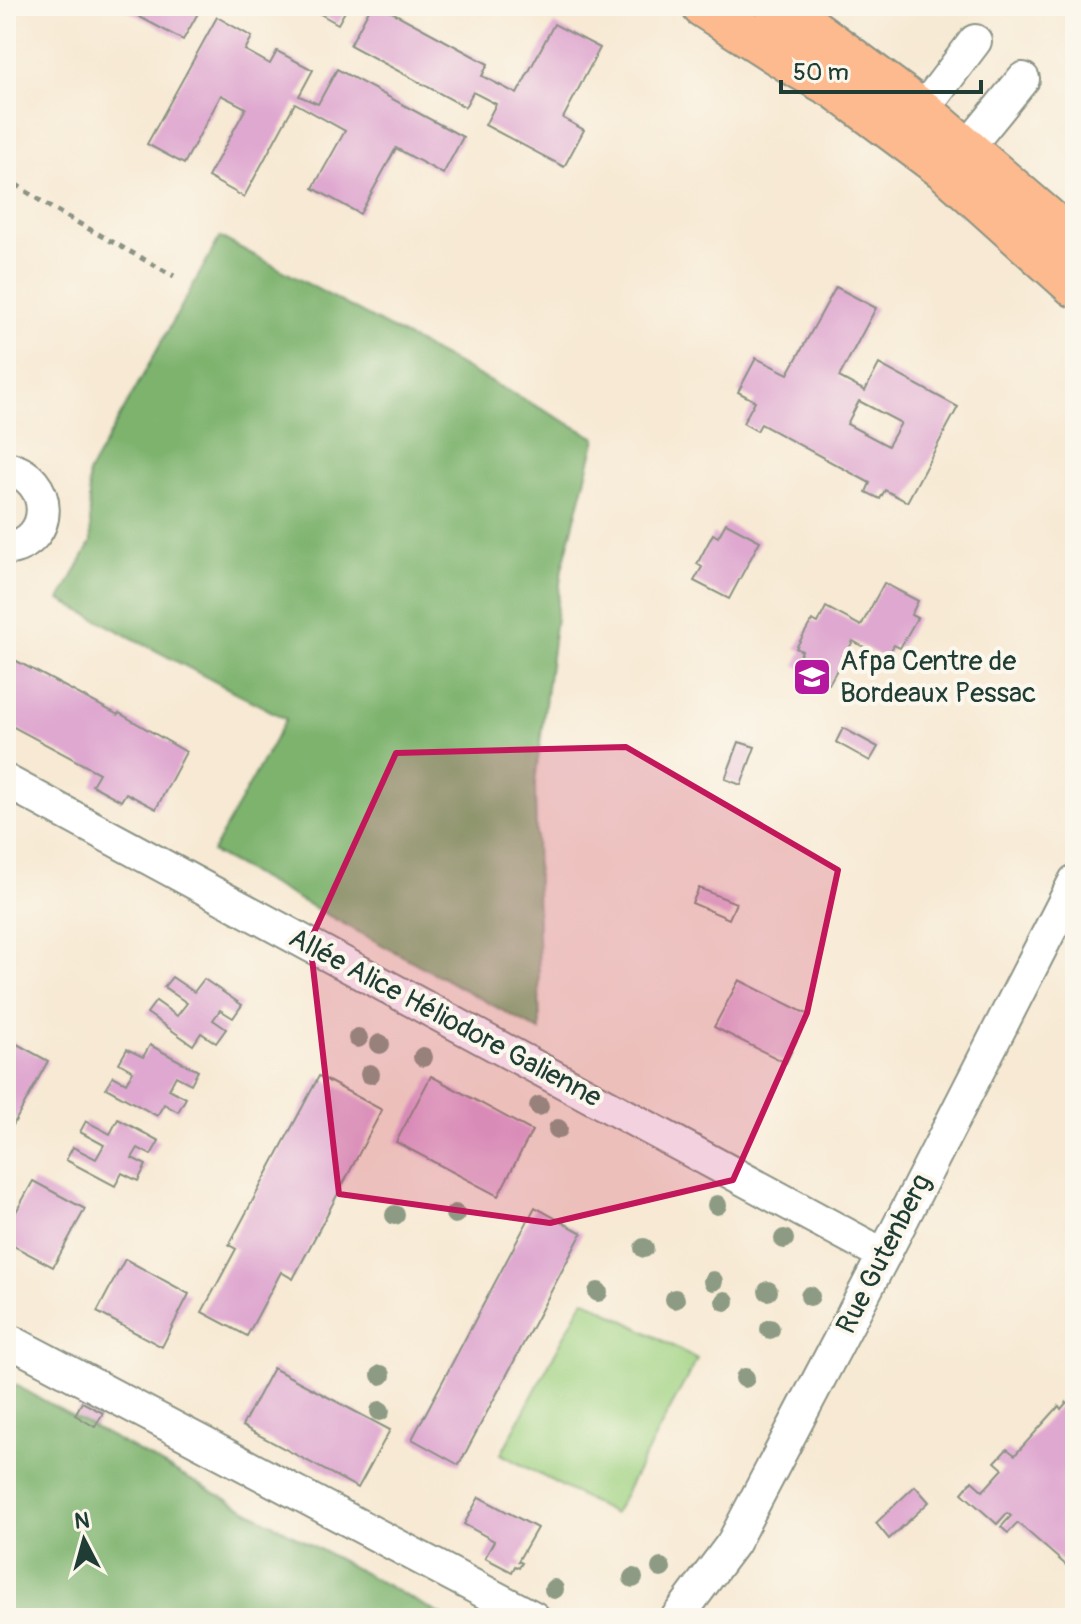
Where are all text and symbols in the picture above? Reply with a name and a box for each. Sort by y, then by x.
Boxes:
scale bar [781,44,981,94]
text: 50 m [793,58,849,87]
place label: Afpa Centre de Bordeaux Pessac [840,644,1036,711]
school or university icon: Afpa Centre de Bordeaux Pessac [791,656,833,698]
street label: Allée Alice Héliodore Galienne [283,921,607,1115]
street label: Rue Gutenberg [829,1168,939,1340]
north arrow [44,1500,124,1580]
text: N [73,1506,91,1536]

